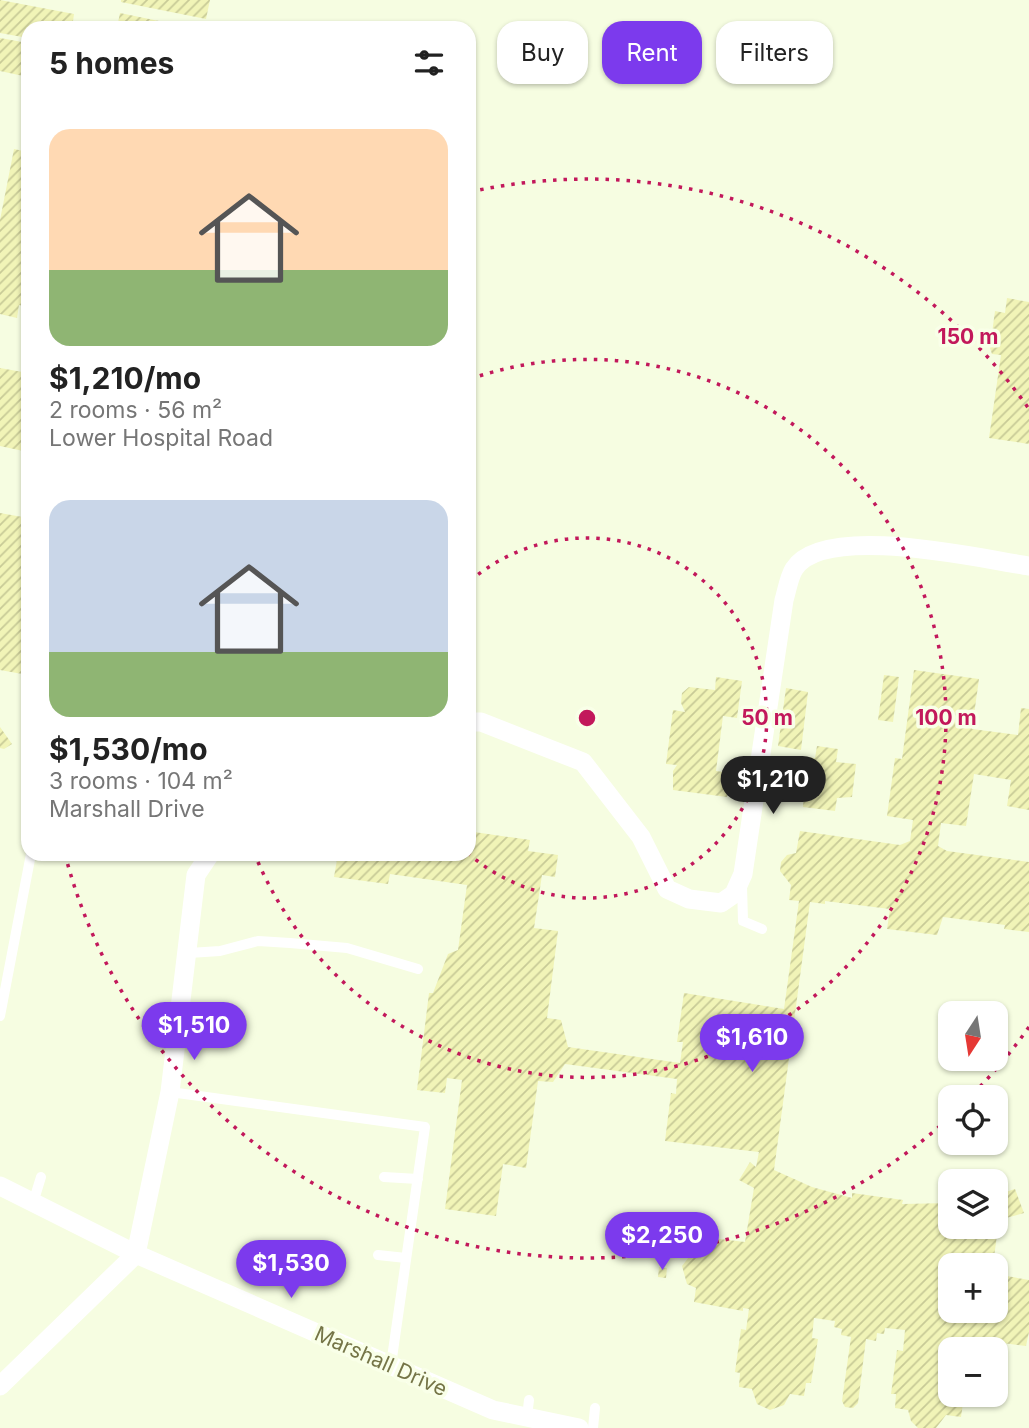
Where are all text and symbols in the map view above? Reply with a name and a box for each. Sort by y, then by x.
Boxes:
chip: Buy [497,21,588,84]
chip: Rent [602,21,702,84]
chip: Filters [716,21,833,84]
icon: filters [410,44,448,82]
text: 5 homes [49,45,174,81]
icon: home [186,175,312,301]
text: 150 m [938,324,998,349]
text: $1,210/mo [49,360,201,396]
text: 2 rooms · 56 m² [49,396,222,424]
text: Lower Hospital Road [49,424,273,452]
icon: home [186,546,312,672]
text: 50 m [741,705,793,730]
text: 100 m [915,705,977,730]
centre of rings [575,706,599,730]
text: $1,530/mo [49,731,208,767]
pin: $1,210 [716,756,830,816]
text: $1,210 [737,765,809,793]
text: 3 rooms · 104 m² [49,767,233,795]
text: Marshall Drive [49,795,205,823]
north arrow [938,1001,1008,1071]
map controls [938,1001,1008,1407]
pin: $1,510 [137,1002,251,1062]
text: $1,510 [158,1011,230,1039]
pin: $1,610 [695,1014,809,1074]
text: $1,610 [716,1023,788,1051]
button: locate [938,1085,1008,1155]
button: layers [938,1169,1008,1239]
pin: $2,250 [605,1212,719,1272]
text: $2,250 [621,1221,703,1249]
pin: $1,530 [234,1240,348,1300]
text: $1,530 [252,1249,330,1277]
button: + [938,1253,1008,1323]
street label: Marshall Drive [311,1321,451,1401]
button: − [938,1337,1008,1407]

